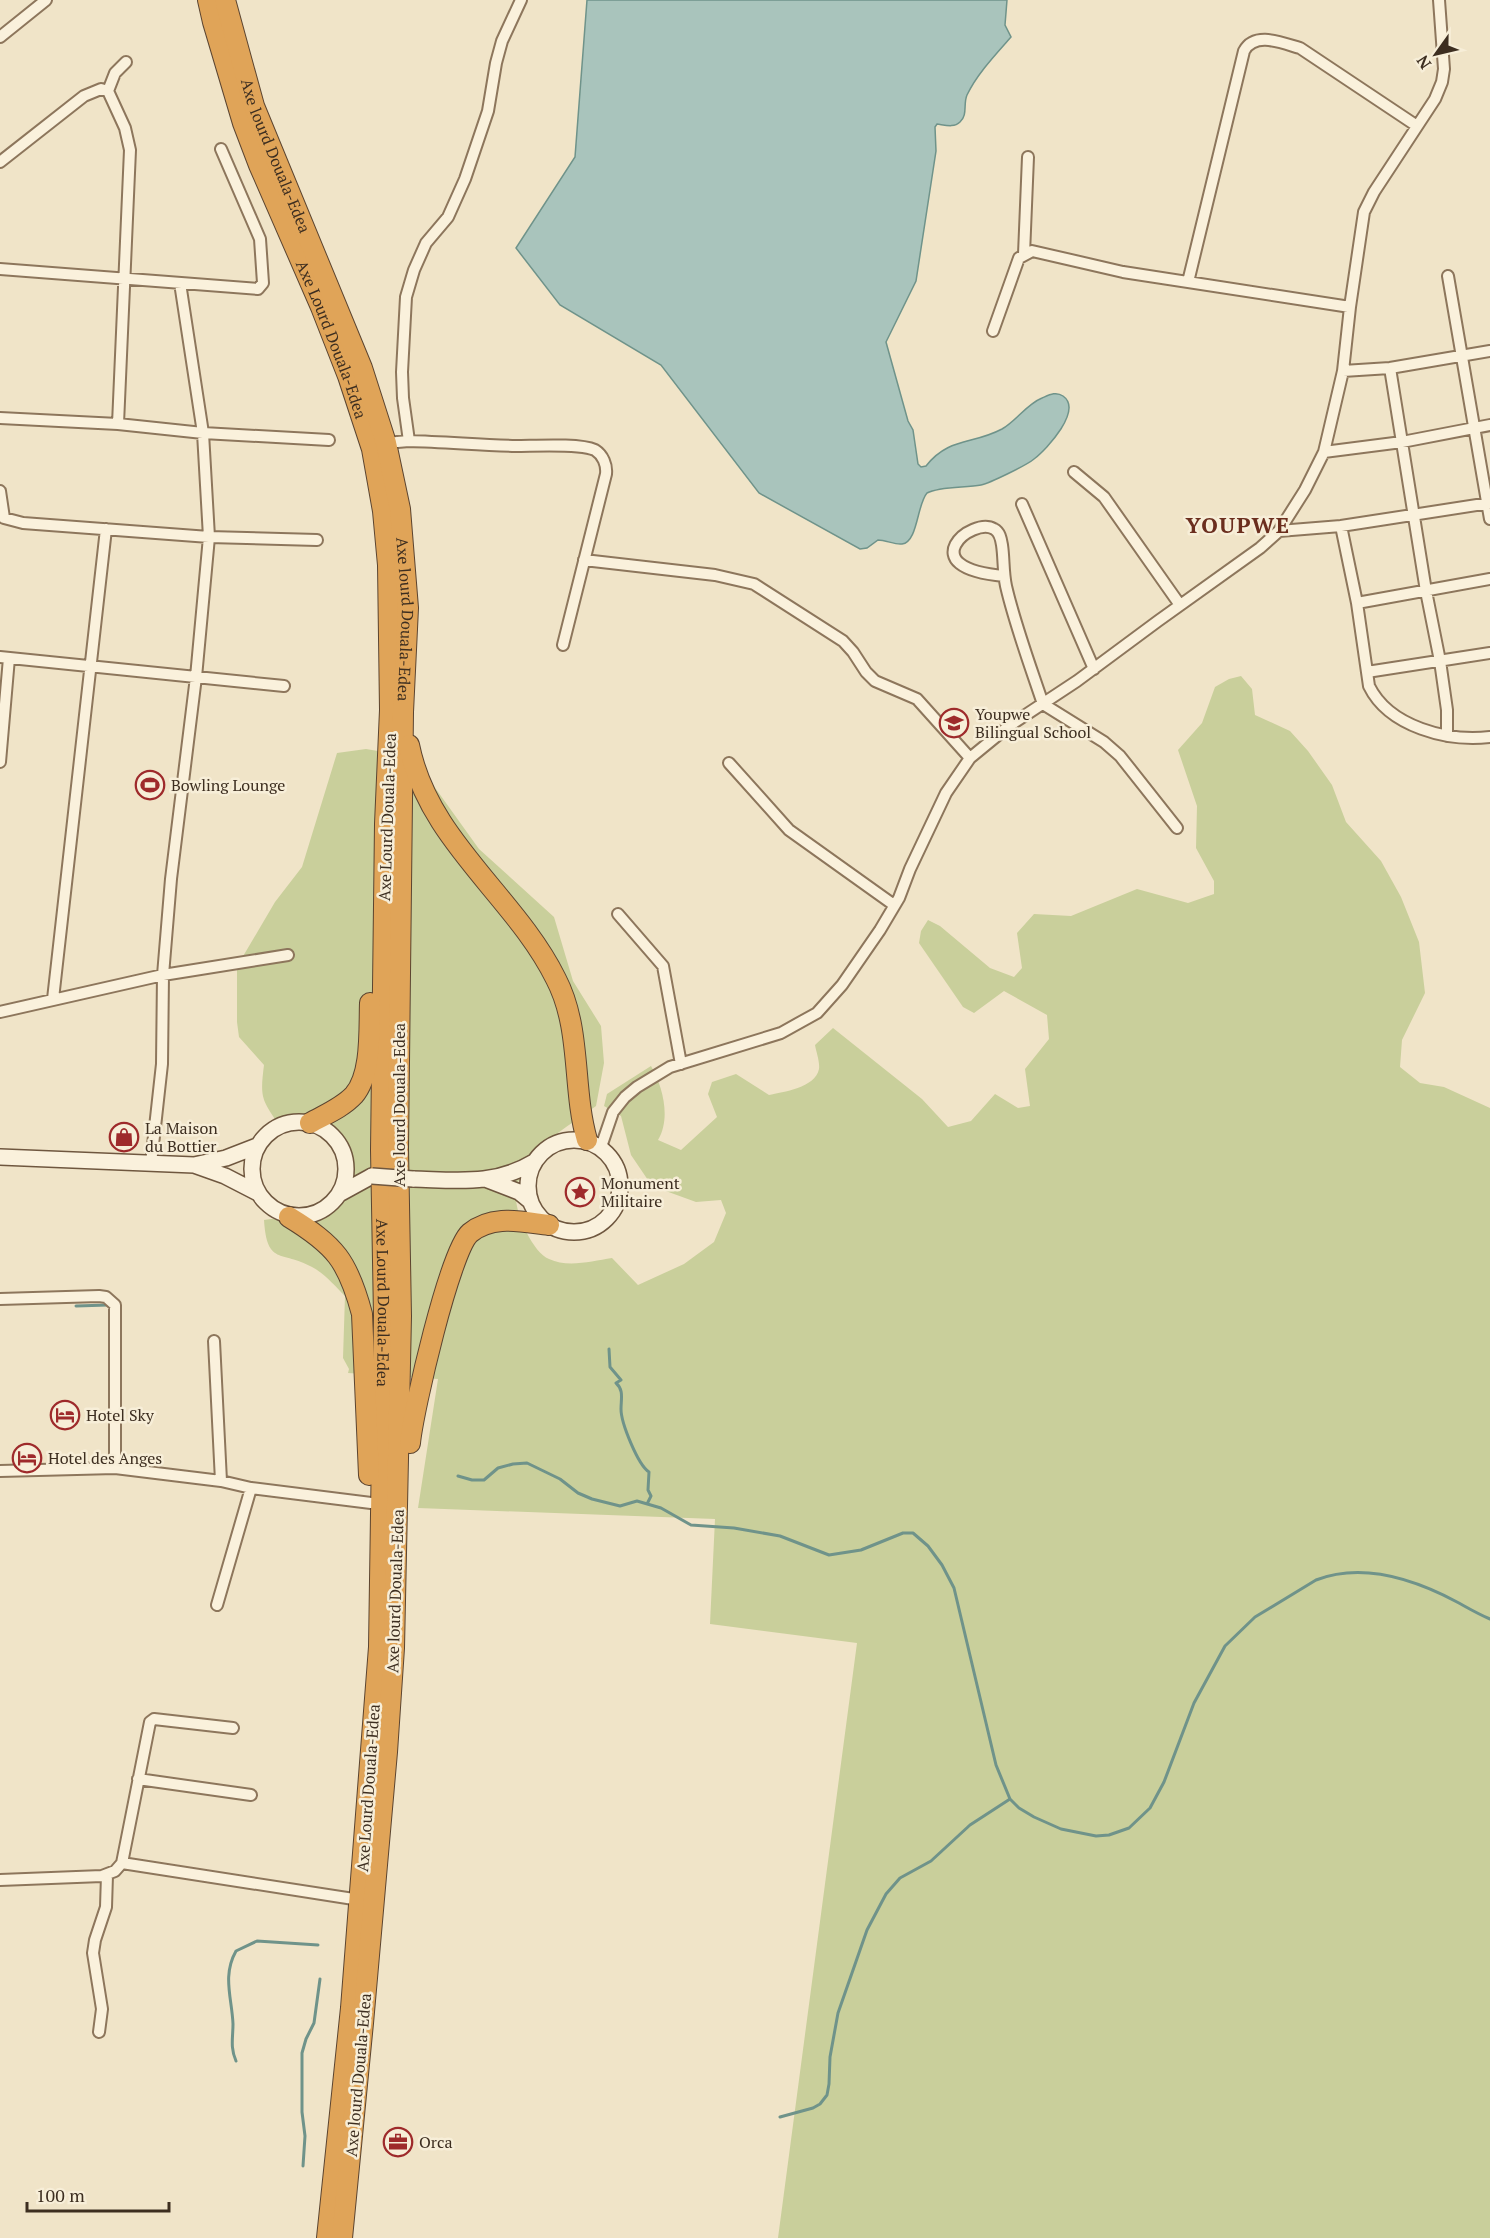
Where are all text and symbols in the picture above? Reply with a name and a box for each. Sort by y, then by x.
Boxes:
north arrow [1406,24,1466,84]
text: N [1411,51,1436,74]
street label: Axe lourd Douala-Edea [236,76,316,236]
street label: Axe Lourd Douala-Edea [291,257,372,421]
district label: YOUPWE [1185,510,1291,539]
street label: Axe lourd Douala-Edea [391,536,419,702]
place label: Youpwe Bilingual School [975,703,1091,743]
school or university icon: Youpwe Bilingual School [938,707,970,739]
street label: Axe Lourd Douala-Edea [373,733,401,901]
sports icon: Bowling Lounge [134,769,166,801]
place label: Bowling Lounge [171,774,285,796]
street label: Axe lourd Douala-Edea [388,1023,410,1187]
place label: La Maison du Bottier [145,1117,218,1157]
shop icon: La Maison du Bottier [108,1121,140,1153]
place label: Monument Militaire [601,1172,680,1212]
place icon: Monument Militaire [564,1176,596,1208]
street label: Axe Lourd Douala-Edea [371,1219,395,1387]
hotel icon: Hotel Sky [49,1399,81,1431]
place label: Hotel Sky [86,1404,155,1426]
hotel icon: Hotel des Anges [11,1442,43,1474]
place label: Hotel des Anges [48,1447,162,1469]
street label: Axe lourd Douala-Edea [381,1509,409,1673]
street label: Axe Lourd Douala-Edea [351,1703,385,1873]
street label: Axe lourd Douala-Edea [340,1992,376,2158]
office icon: Orca [382,2126,414,2158]
place label: Orca [419,2131,453,2153]
scale bar [27,2175,170,2213]
text: 100 m [36,2183,85,2207]

